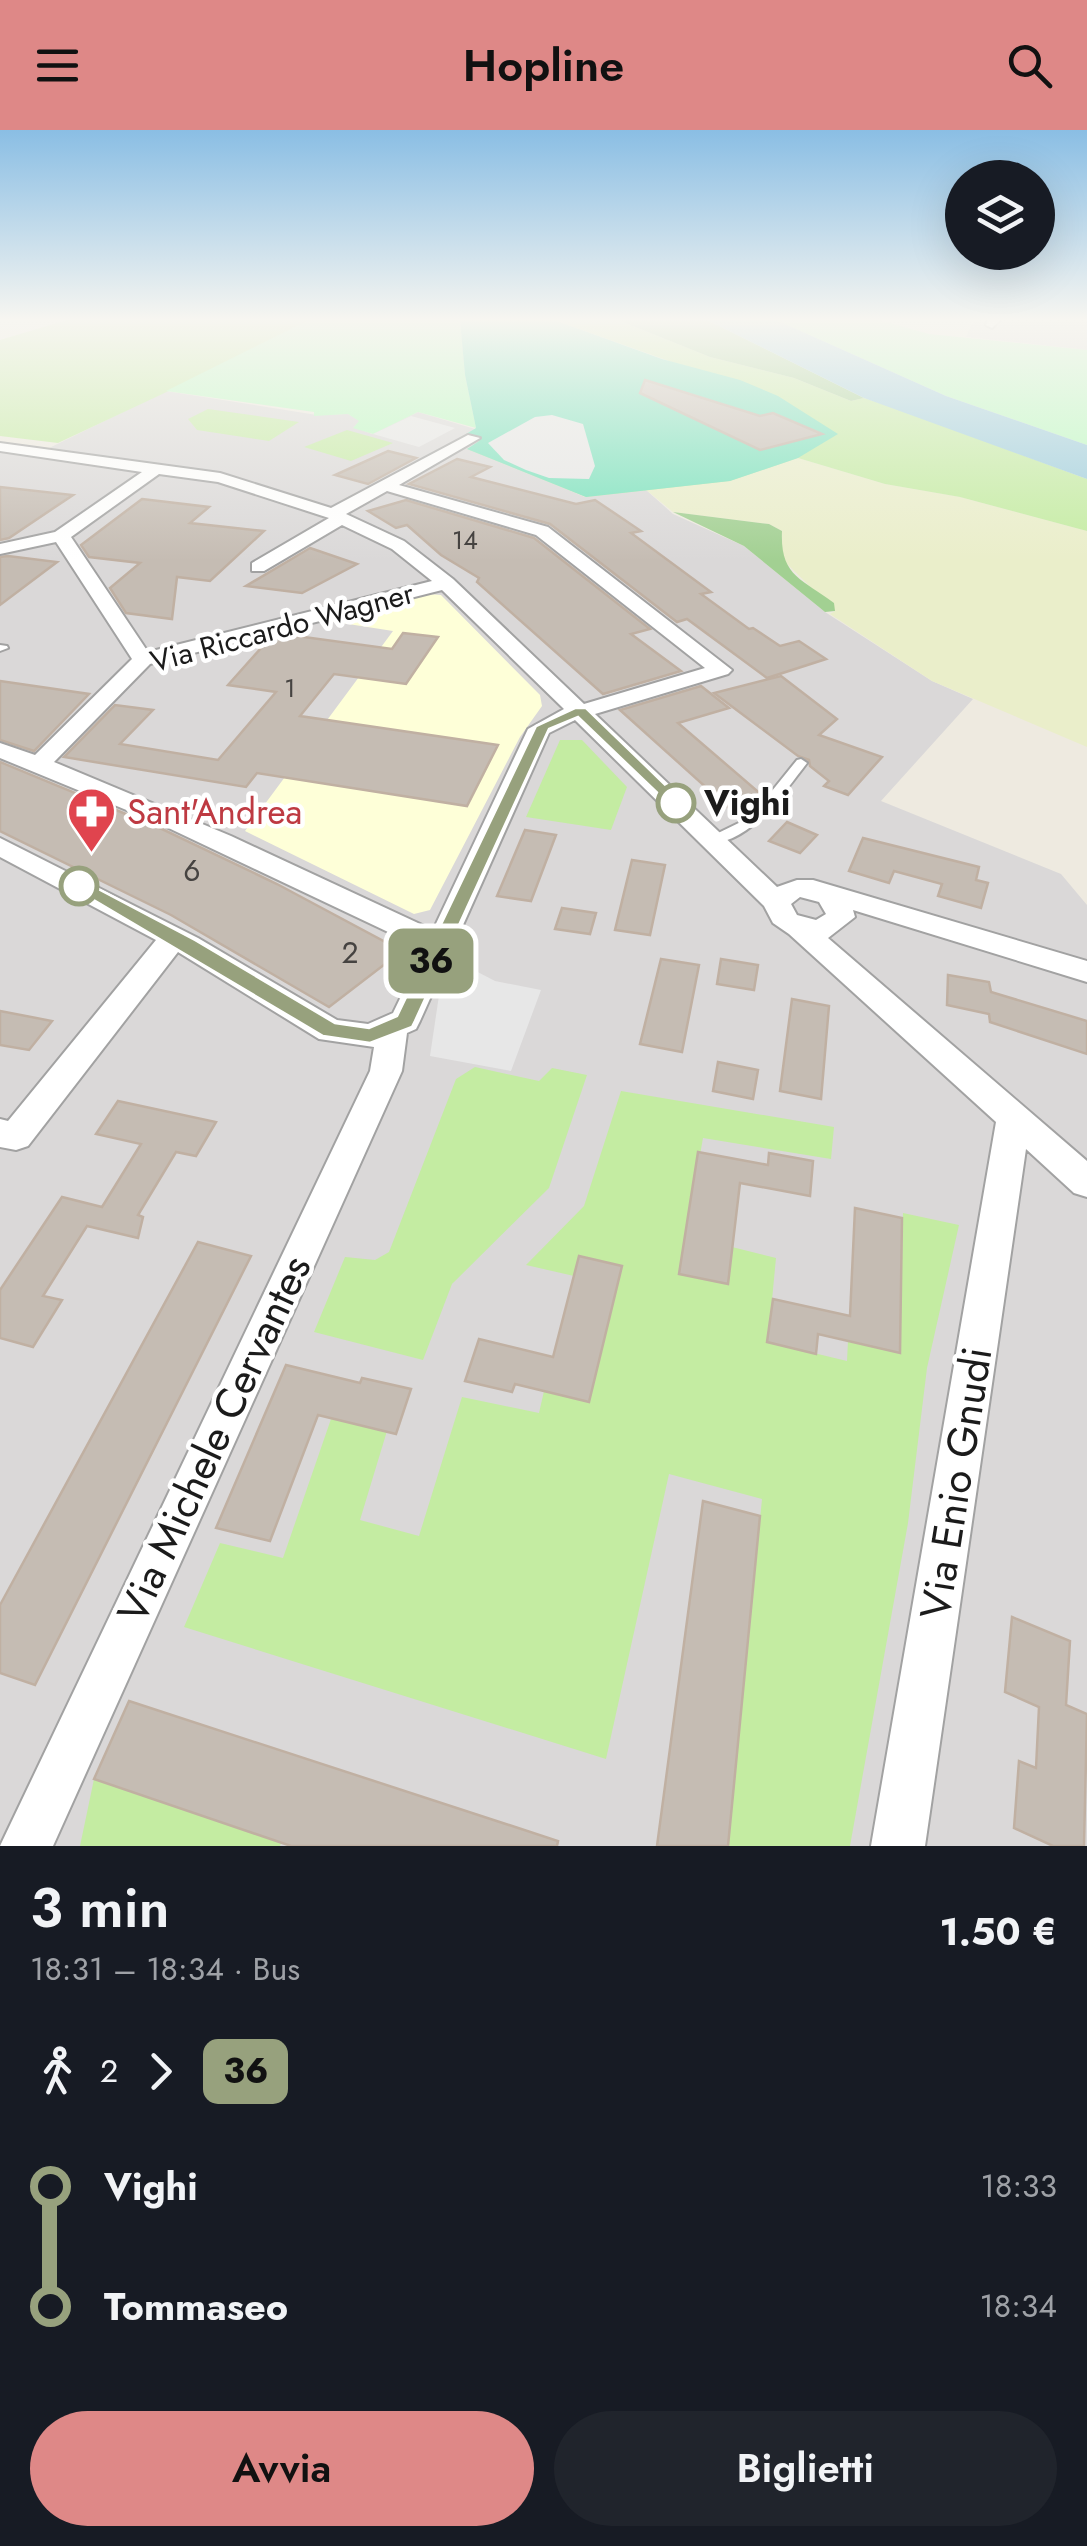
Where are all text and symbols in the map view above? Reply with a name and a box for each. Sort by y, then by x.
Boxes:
text: Hopline [463,33,624,98]
icon: menu [30,38,85,93]
icon: search [1002,38,1057,93]
map controls [945,160,1055,270]
button: layers [945,160,1055,270]
house number: 14 [452,522,478,558]
street label: Via Riccardo Wagner [145,571,419,683]
house number: 1 [284,670,296,706]
place label: Vighi [703,778,790,828]
marker: Vighi [657,784,695,822]
pharmacy icon: Sant'Andrea [66,786,118,854]
place label: Sant'Andrea [127,787,302,837]
house number: 6 [183,849,201,892]
unlabelled marker [60,867,98,905]
line badge: 36 [386,928,476,994]
house number: 2 [341,931,359,974]
text: 36 [408,936,454,986]
street label: Via Michele Cervantes [102,1245,326,1633]
street label: Via Enio Gnudi [904,1343,1008,1623]
text: 3 min [30,1868,169,1948]
text: 1.50 € [939,1904,1057,1959]
text: 18:31 – 18:34 · Bus [30,1946,300,1992]
icon: walk [30,2044,85,2099]
icon: forward [133,2044,188,2099]
text: 36 [223,2046,268,2096]
text: 2 [100,2048,118,2094]
text: Vighi [104,2159,198,2214]
text: 18:33 [981,2163,1057,2209]
text: Tommaseo [104,2279,288,2334]
text: 18:34 [979,2283,1057,2329]
button: Avvia [30,2411,534,2526]
button: Biglietti [554,2411,1057,2526]

